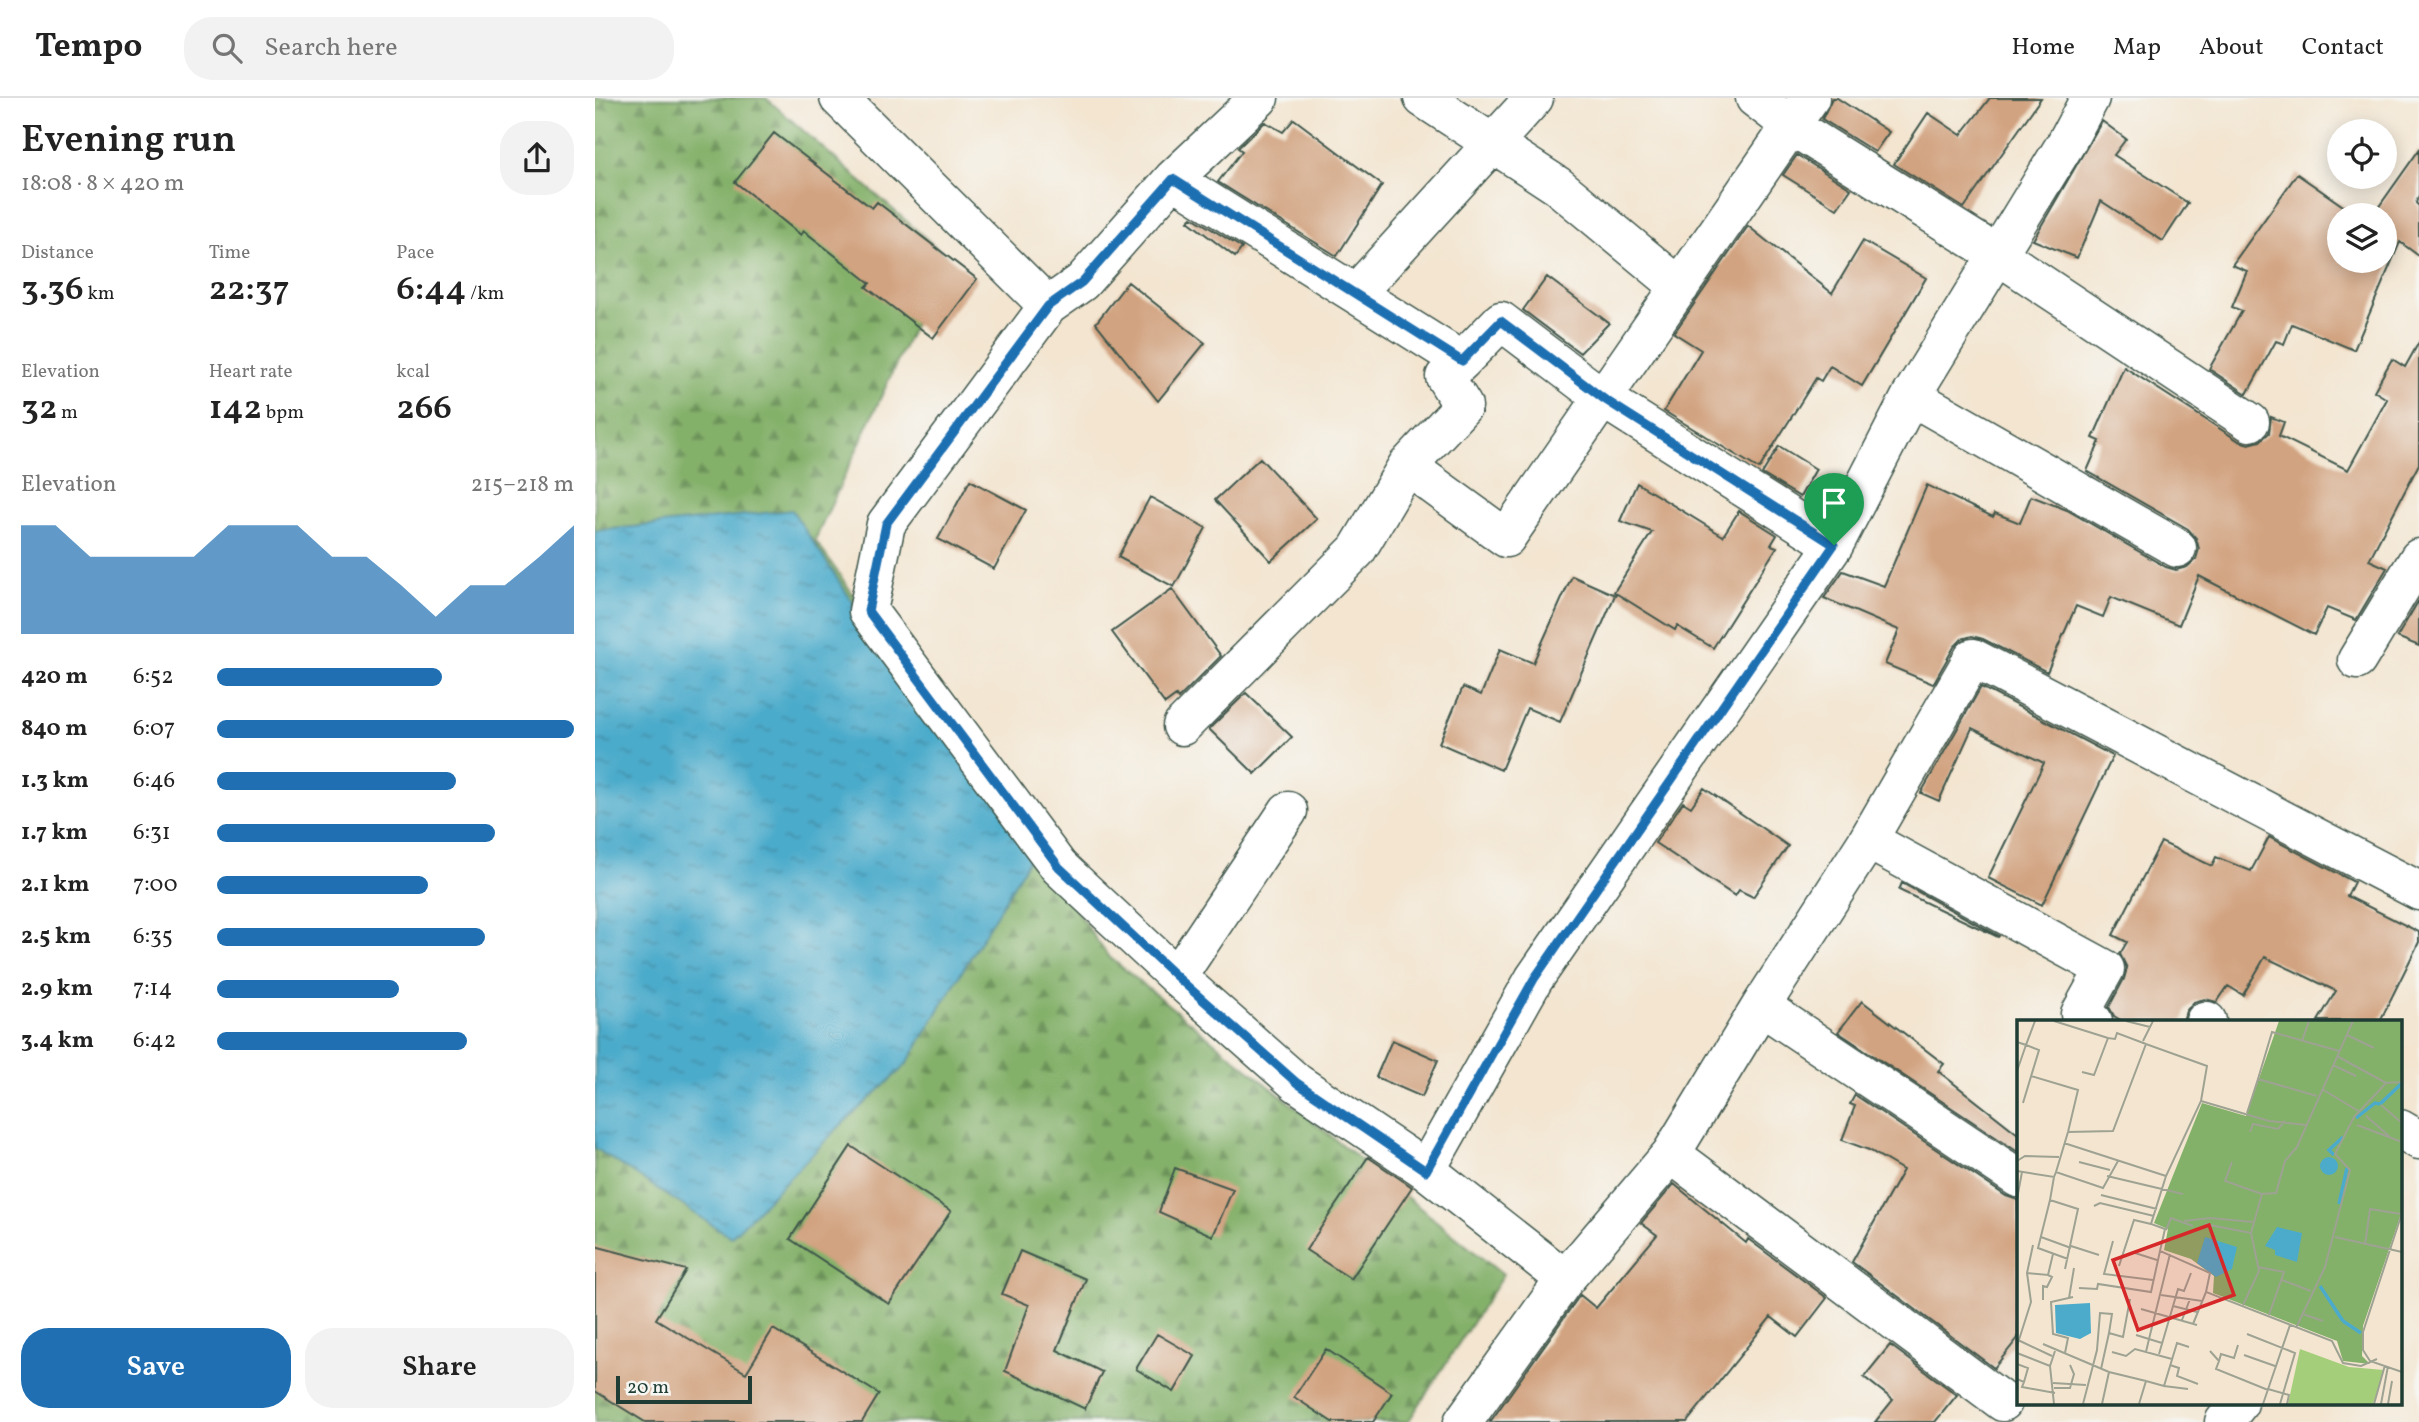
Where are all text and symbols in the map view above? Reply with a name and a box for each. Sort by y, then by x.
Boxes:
search box [184,17,674,80]
text: Tempo [35,25,142,71]
icon: search [208,29,246,67]
text: Search here [264,30,398,66]
text: Home [2011,31,2075,65]
text: Map [2113,31,2161,65]
text: About [2199,31,2264,65]
text: Contact [2302,31,2384,65]
text: Evening run [21,115,236,168]
map controls [2327,119,2397,273]
button: locate [2327,119,2397,189]
button: share [500,121,574,195]
text: 18:08 · 8 × 420 m [21,168,184,200]
button: layers [2327,203,2397,273]
text: Distance [21,240,94,266]
text: Time [209,240,250,266]
text: Pace [396,240,434,266]
text: 3.36 [21,266,84,314]
text: 22:37 [209,266,289,314]
text: 6:44 [396,266,466,314]
text: km [84,281,115,307]
text: /km [466,281,504,307]
text: Elevation [21,359,100,385]
text: Heart rate [209,359,293,385]
text: kcal [396,359,430,385]
text: 32 [21,385,57,433]
text: 142 [209,385,262,433]
text: 266 [396,385,452,433]
text: m [57,400,78,426]
text: bpm [262,400,304,426]
text: Elevation [21,469,117,501]
text: 215–218 m [471,469,574,501]
pin [1804,473,1864,545]
icon: arrive [1815,484,1853,522]
text: 420 m [21,661,88,693]
text: 6:52 [133,661,173,693]
text: 840 m [21,713,87,745]
text: 6:07 [133,713,175,745]
text: 1.3 km [21,765,89,797]
text: 6:46 [133,765,175,797]
text: 1.7 km [21,817,88,849]
text: 6:31 [133,817,171,849]
text: 2.1 km [21,869,90,901]
text: 7:00 [133,869,178,901]
text: 2.5 km [21,921,91,953]
text: 6:35 [133,921,173,953]
text: 2.9 km [21,973,93,1005]
text: 7:14 [133,973,172,1005]
inset map [2017,1020,2401,1404]
text: 3.4 km [21,1025,94,1057]
text: 6:42 [133,1025,176,1057]
button: Save [21,1328,291,1408]
button: Share [305,1328,574,1408]
scale bar [616,1373,753,1405]
text: 20 m [627,1375,669,1401]

